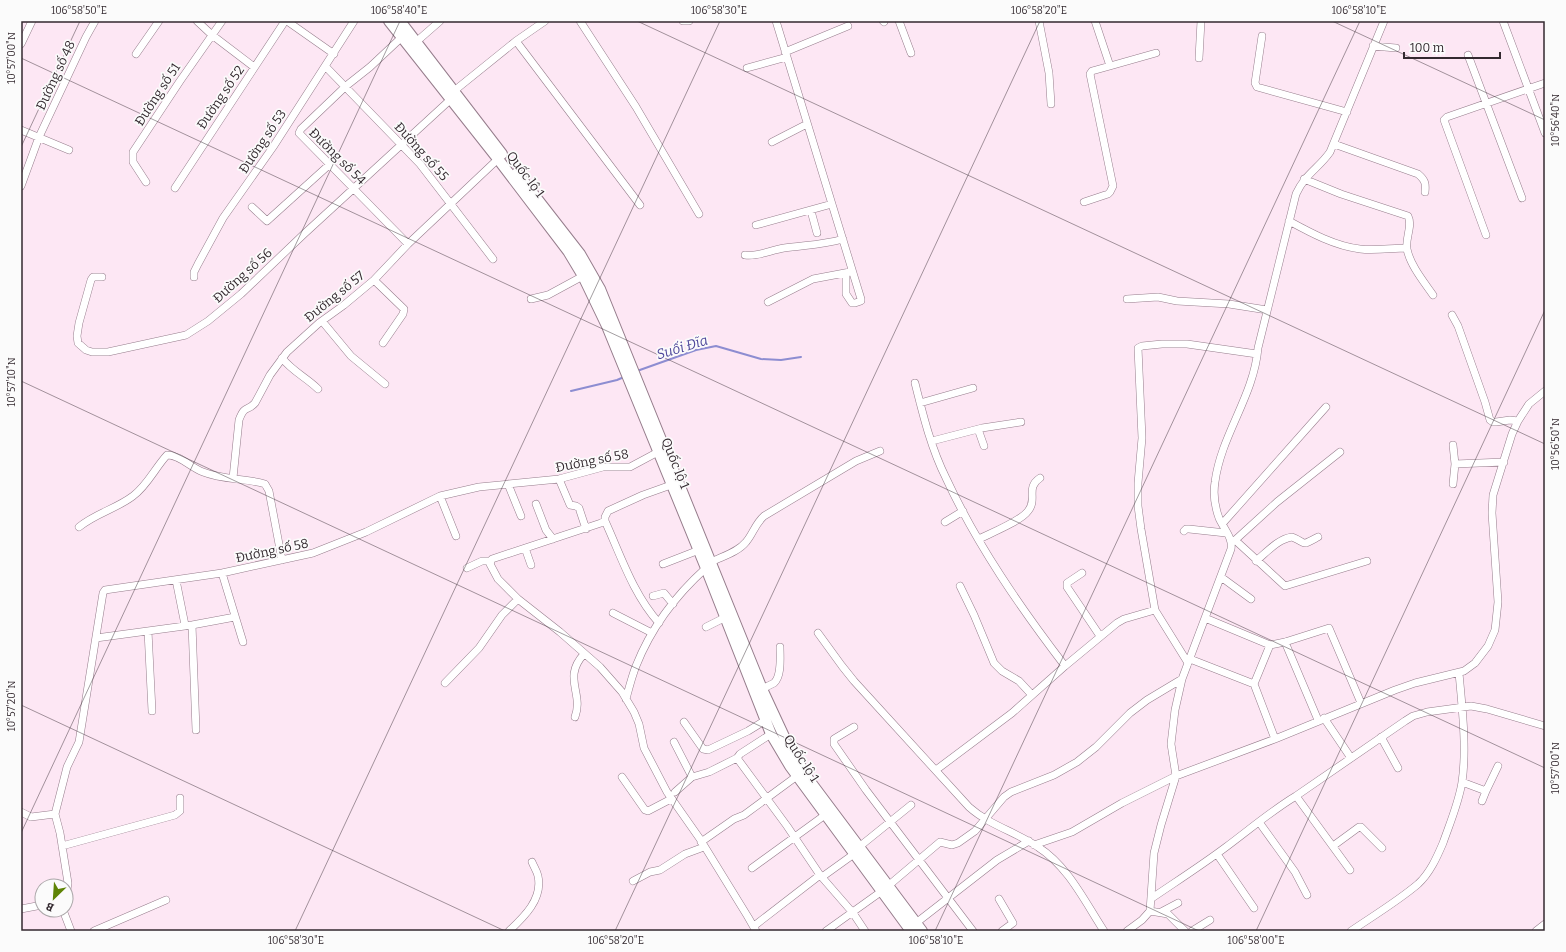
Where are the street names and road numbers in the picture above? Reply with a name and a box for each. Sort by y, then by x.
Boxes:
street label: Đường số 48 [33,38,78,112]
street label: Đường số 51 [132,60,184,128]
street label: Đường số 52 [194,63,247,132]
street label: Đường số 53 [236,107,289,176]
street label: Đường số 55 [392,119,452,184]
street label: Đường số 54 [306,125,369,188]
street label: Quốc lộ 1 [503,148,548,201]
street label: Đường số 56 [210,245,275,306]
street label: Đường số 57 [301,267,368,325]
street label: Quốc lộ 1 [659,436,693,491]
street label: Đường số 58 [554,446,630,475]
street label: Đường số 58 [234,535,310,566]
street label: Quốc lộ 1 [781,732,823,785]

